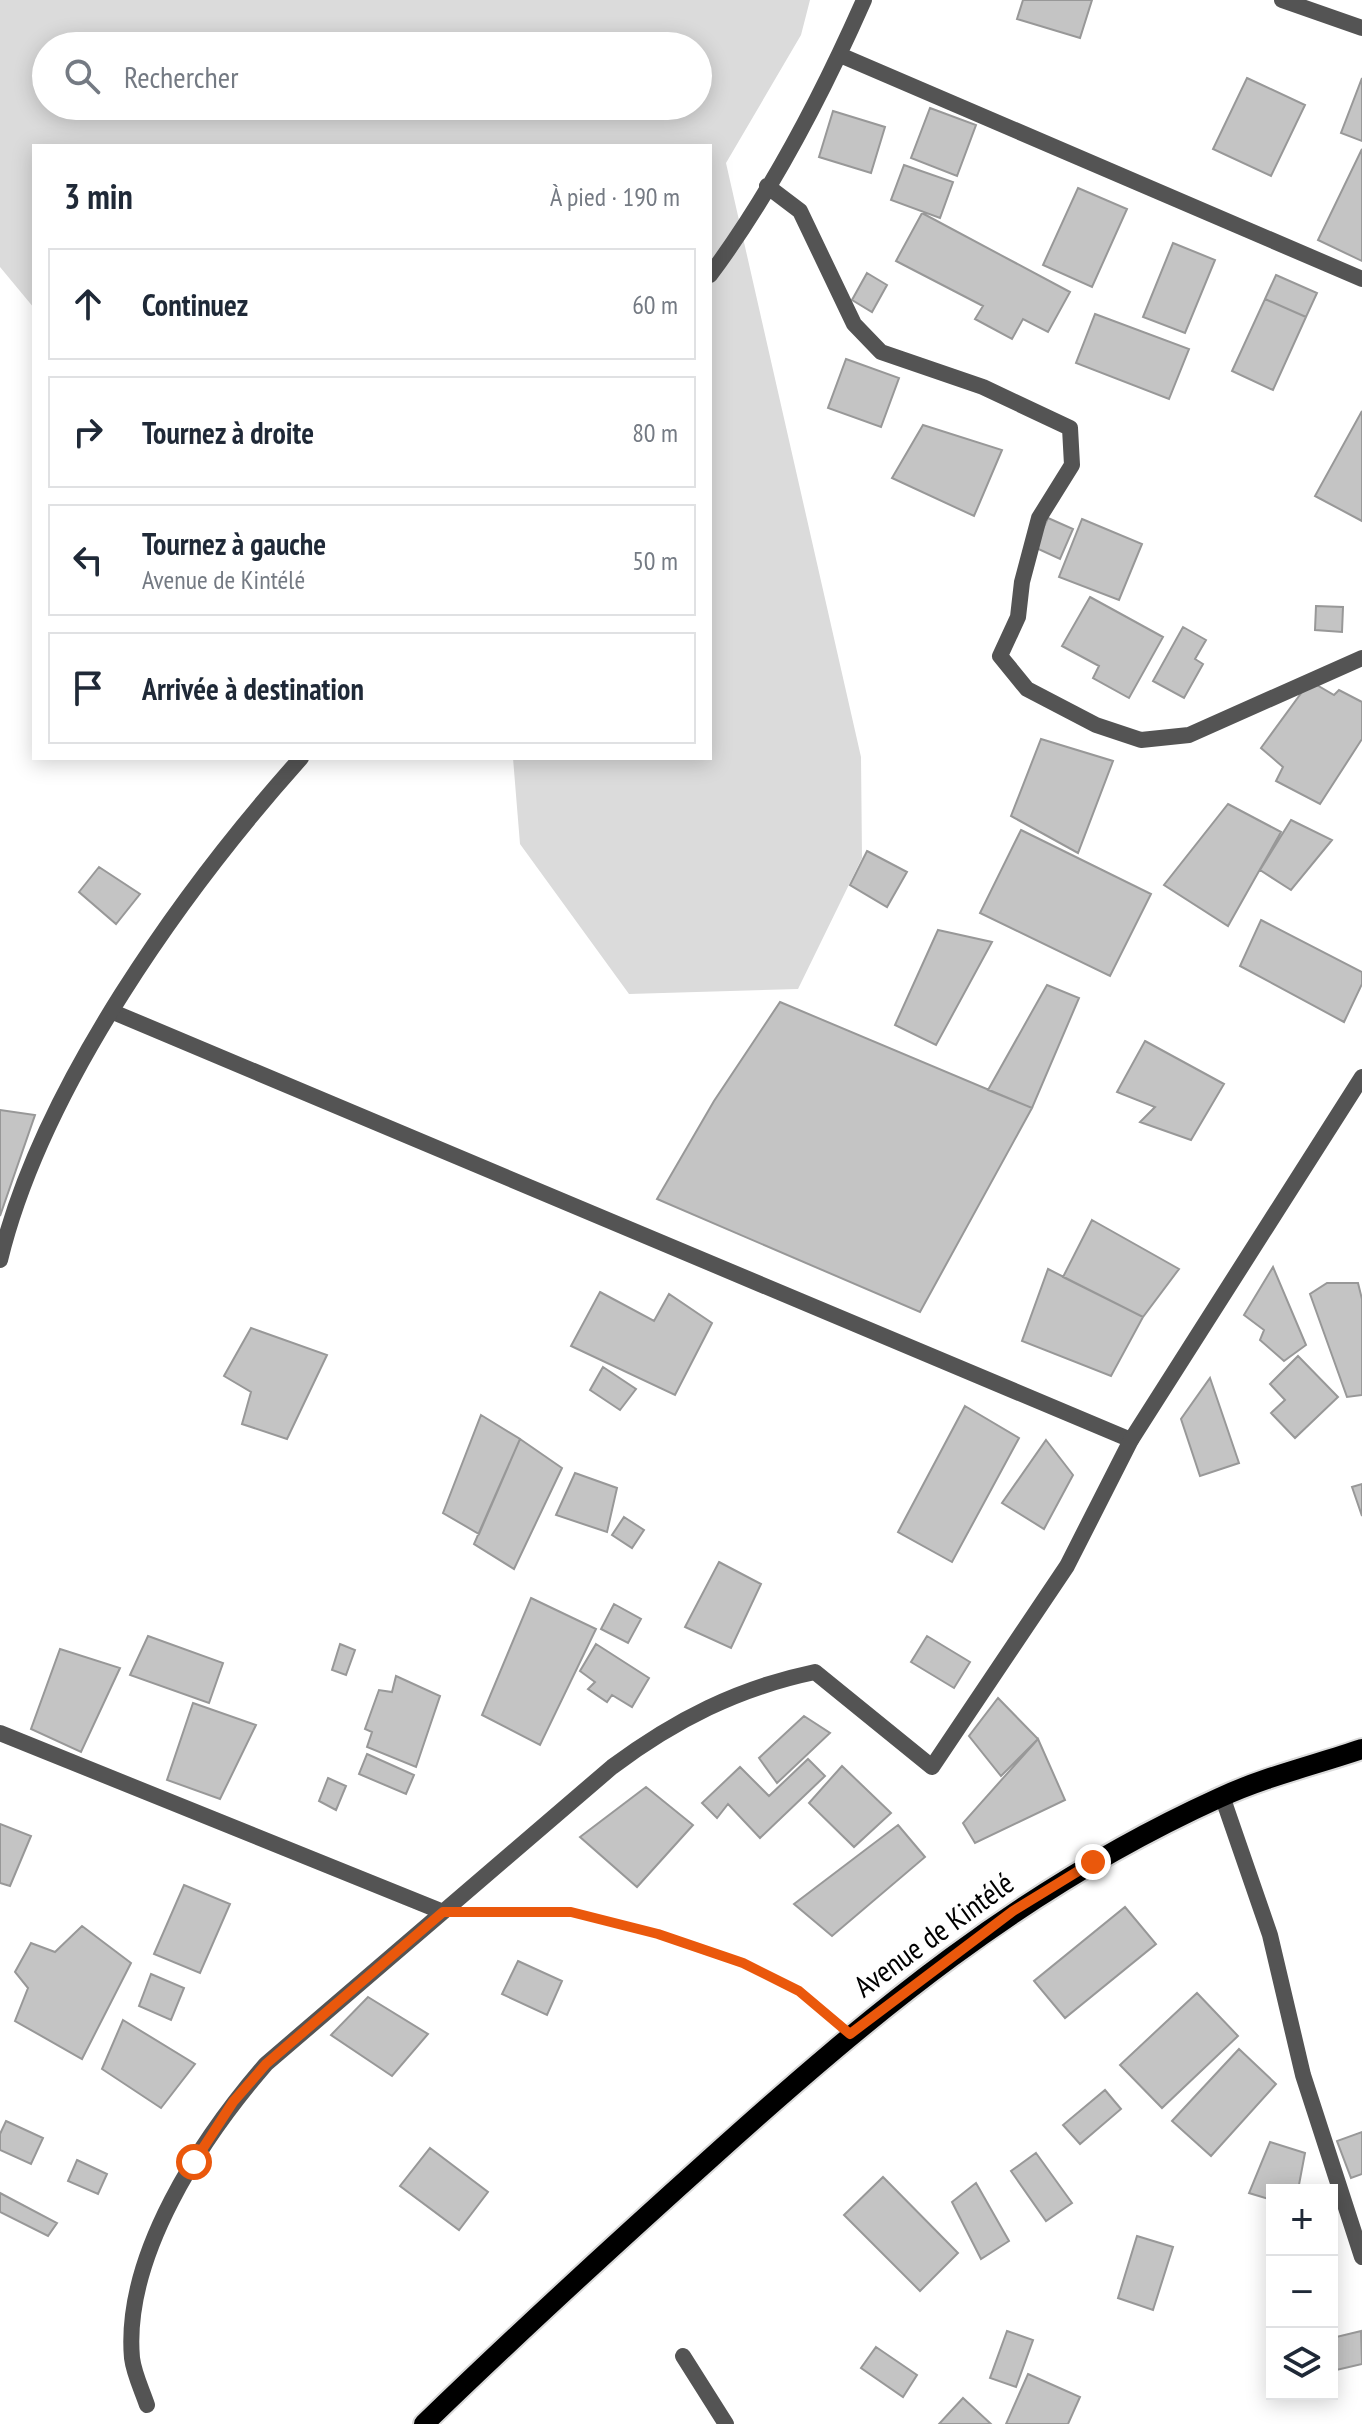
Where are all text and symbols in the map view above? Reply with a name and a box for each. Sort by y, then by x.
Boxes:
search box [32,32,712,120]
icon: search [60,54,104,98]
text: Rechercher [124,57,238,96]
text: 3 min [64,174,133,218]
text: À pied · 190 m [550,180,680,213]
icon: ahead [66,282,110,326]
text: Continuez [142,285,248,324]
text: 60 m [632,288,678,321]
icon: right [66,410,110,454]
text: Tournez à droite [142,413,314,452]
text: 80 m [632,416,678,449]
text: Tournez à gauche [142,524,326,563]
icon: left [66,538,110,582]
text: 50 m [632,544,678,577]
text: Avenue de Kintélé [142,563,305,596]
icon: arrive [66,666,110,710]
text: Arrivée à destination [142,669,364,708]
route end [1075,1844,1111,1880]
street label: Avenue de Kintélé [846,1863,1021,2005]
route start [176,2144,212,2180]
map controls [1266,2184,1338,2400]
button: + [1266,2184,1338,2256]
button: − [1266,2256,1338,2328]
button: layers [1266,2328,1338,2400]

